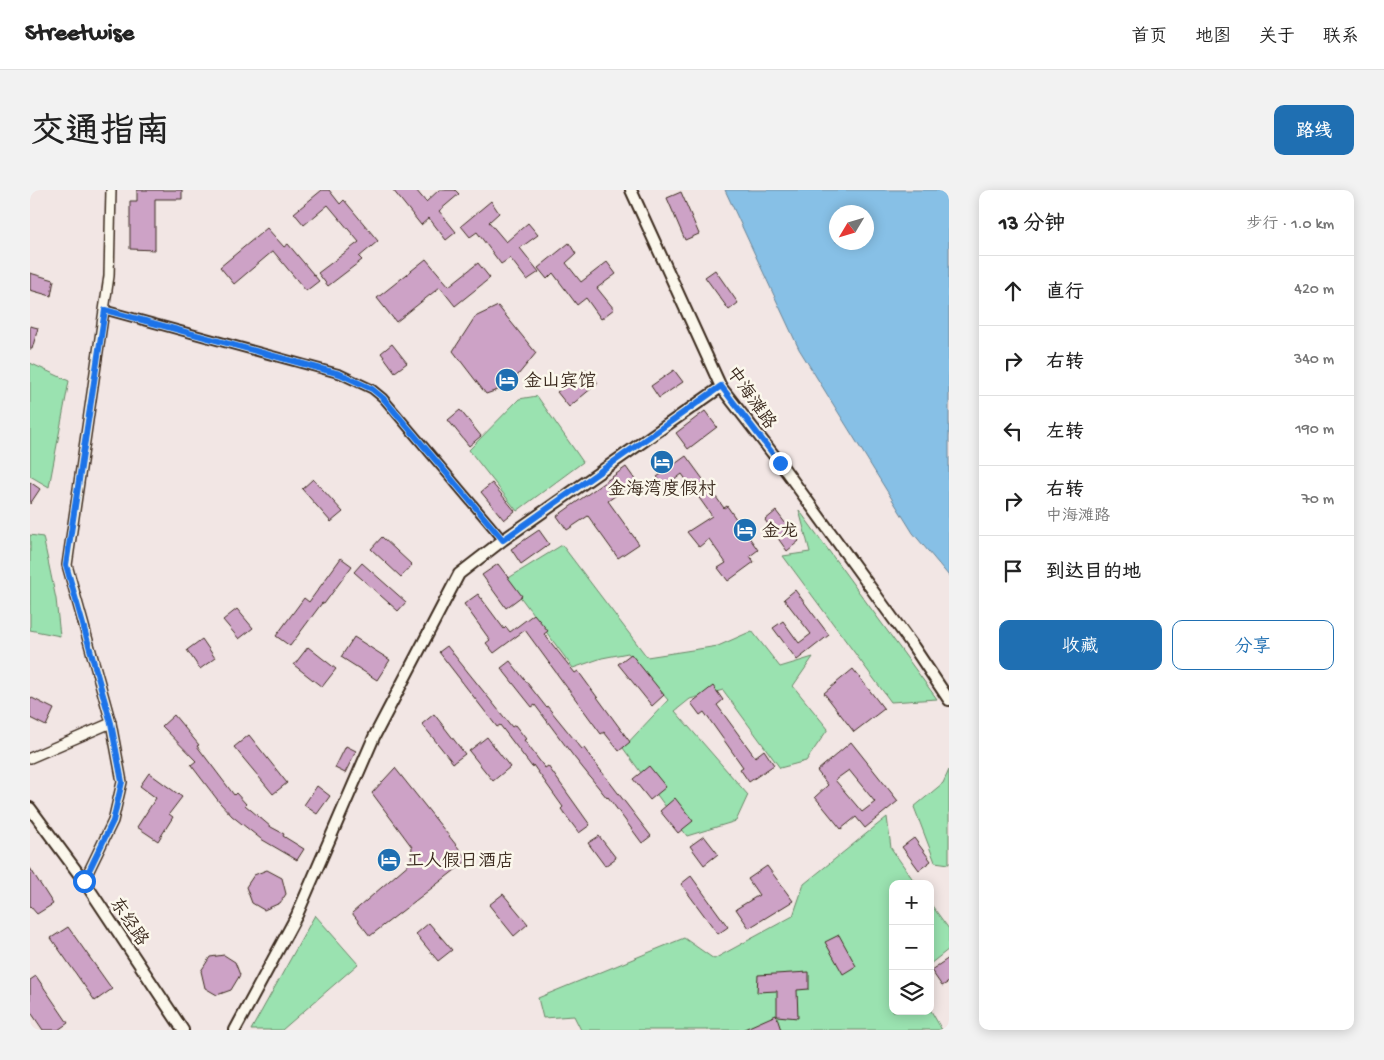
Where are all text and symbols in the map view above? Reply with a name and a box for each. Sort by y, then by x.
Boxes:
text: Streetwise [25,20,134,49]
text: 首页 [1131,27,1167,48]
text: 地图 [1195,27,1231,48]
text: 关于 [1259,27,1295,48]
text: 联系 [1323,27,1359,48]
button: 路线 [1274,105,1354,155]
text: 交通指南 [30,114,170,155]
north arrow [829,205,874,250]
text: 13 分钟 [999,213,1065,238]
text: 步行 · 1.0 km [1247,216,1334,235]
icon: ahead [999,277,1027,305]
text: 420 m [1294,281,1334,300]
text: 直行 [1046,282,1084,305]
icon: right [999,347,1027,375]
text: 340 m [1294,351,1334,370]
text: 右转 [1046,352,1084,375]
street label: 中海滩路 [721,362,780,434]
hotel icon: 金山宾馆 [494,367,520,393]
place label: 金山宾馆 [524,371,596,393]
icon: left [999,417,1027,445]
text: 190 m [1295,421,1334,440]
text: 左转 [1046,422,1084,445]
hotel icon: 金海湾度假村 [649,449,675,475]
route end [769,452,792,475]
place label: 金海湾度假村 [608,479,716,501]
text: 右转 [1046,480,1084,503]
icon: right [999,487,1027,515]
text: 70 m [1301,491,1334,510]
text: 中海滩路 [1046,508,1110,527]
hotel icon: 金龙 [732,517,758,543]
place label: 金龙 [762,521,798,543]
icon: arrive [999,557,1027,585]
text: 到达目的地 [1046,562,1141,585]
button: 收藏 [999,620,1162,670]
button: 分享 [1172,620,1334,670]
hotel icon: 工人假日酒店 [376,847,402,873]
place label: 工人假日酒店 [406,851,514,873]
route start [73,870,96,893]
map controls [889,880,934,1015]
button: + [889,880,934,925]
street label: 东经路 [104,894,153,951]
button: − [889,925,934,970]
button: layers [889,970,934,1015]

